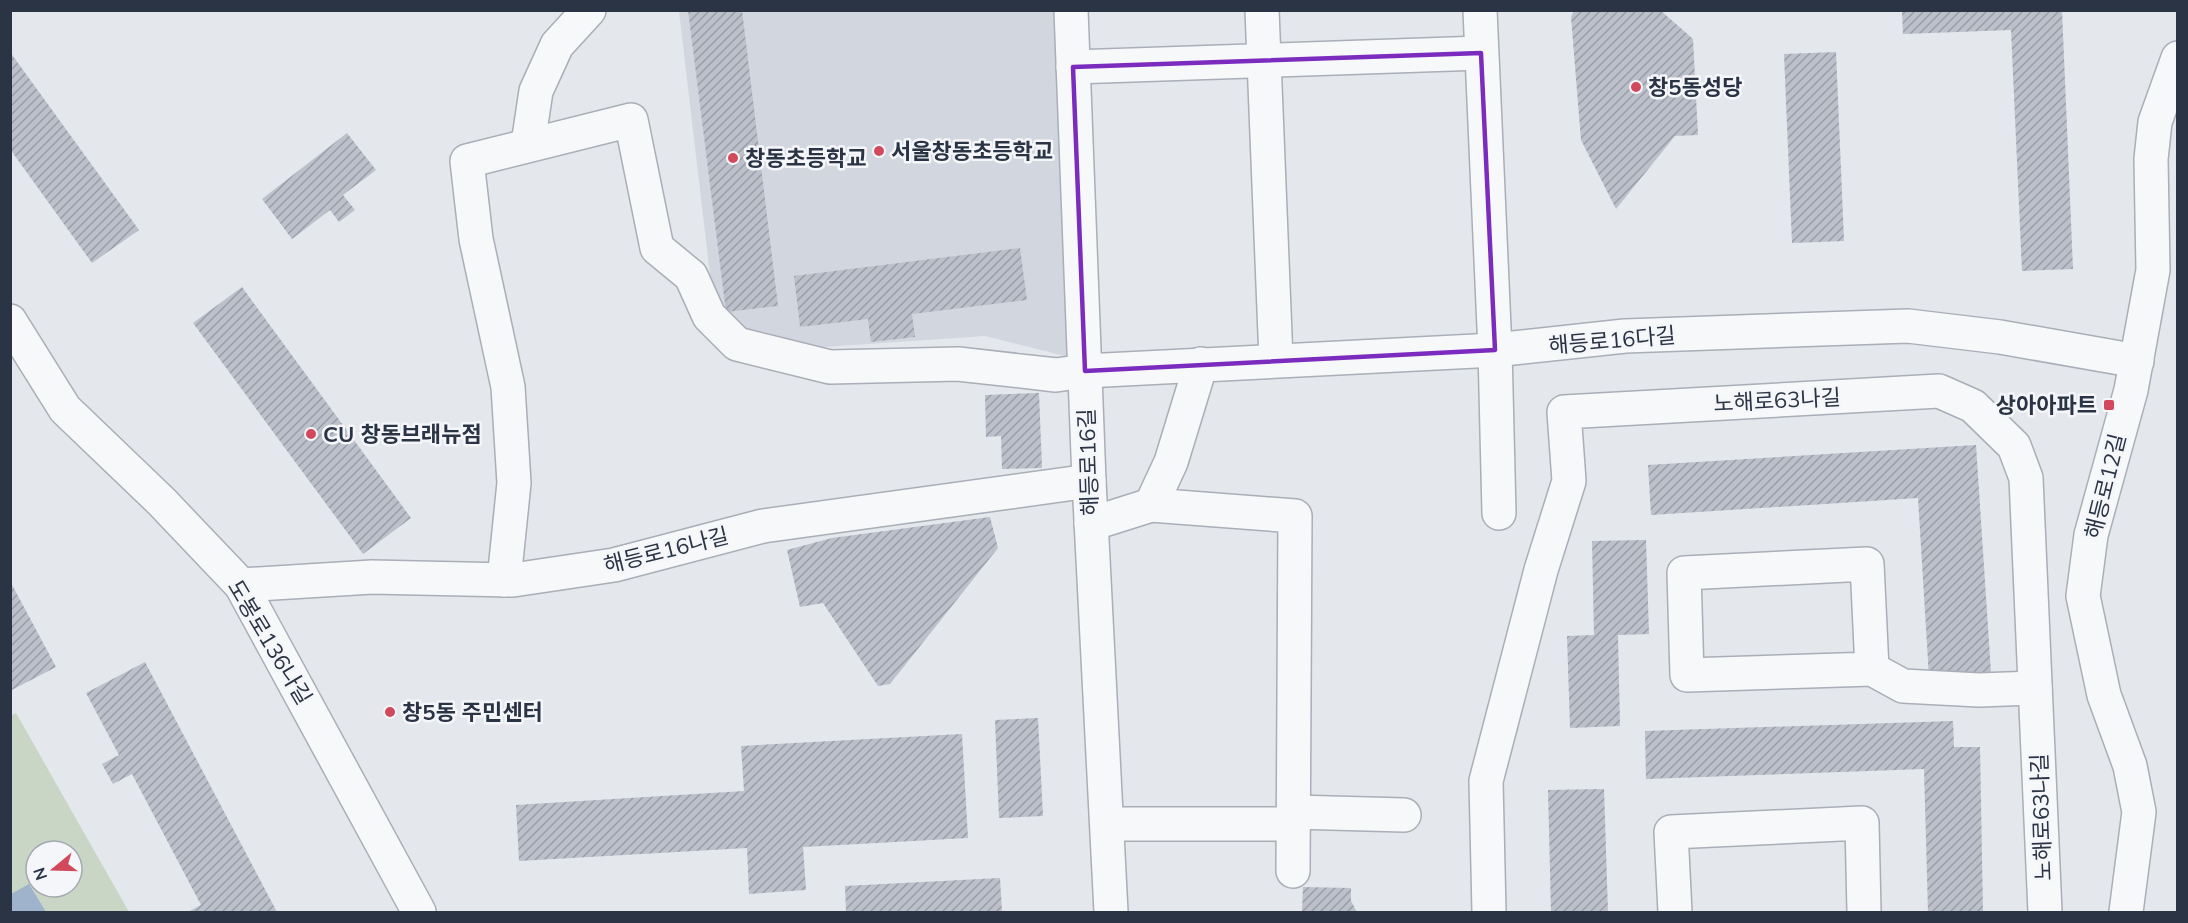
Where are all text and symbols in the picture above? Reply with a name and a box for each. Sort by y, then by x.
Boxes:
place label: 창5동성당 [1648,73,1742,101]
marker: 창5동성당 [1629,80,1643,94]
place label: 서울창동초등학교 [891,137,1053,165]
place label: 창동초등학교 [745,144,866,172]
marker: 서울창동초등학교 [872,144,886,158]
marker: 창동초등학교 [726,151,740,165]
street label: 해등로16다길 [1547,320,1677,360]
street label: 노해로63나길 [1713,383,1841,417]
place label: 상아아파트 [1996,391,2097,419]
marker: 상아아파트 [2102,398,2116,412]
street label: 해등로16길 [1072,408,1104,516]
place label: CU 창동브래뉴점 [323,420,482,448]
marker: CU 창동브래뉴점 [304,427,318,441]
street label: 해등로12길 [2078,431,2132,541]
street label: 해등로16나길 [601,521,731,579]
street label: 도봉로136나길 [222,574,318,710]
place label: 창5동 주민센터 [402,698,543,726]
marker: 창5동 주민센터 [383,705,397,719]
street label: 노해로63나길 [2025,753,2057,881]
north arrow [24,839,84,899]
text: N [28,865,51,883]

